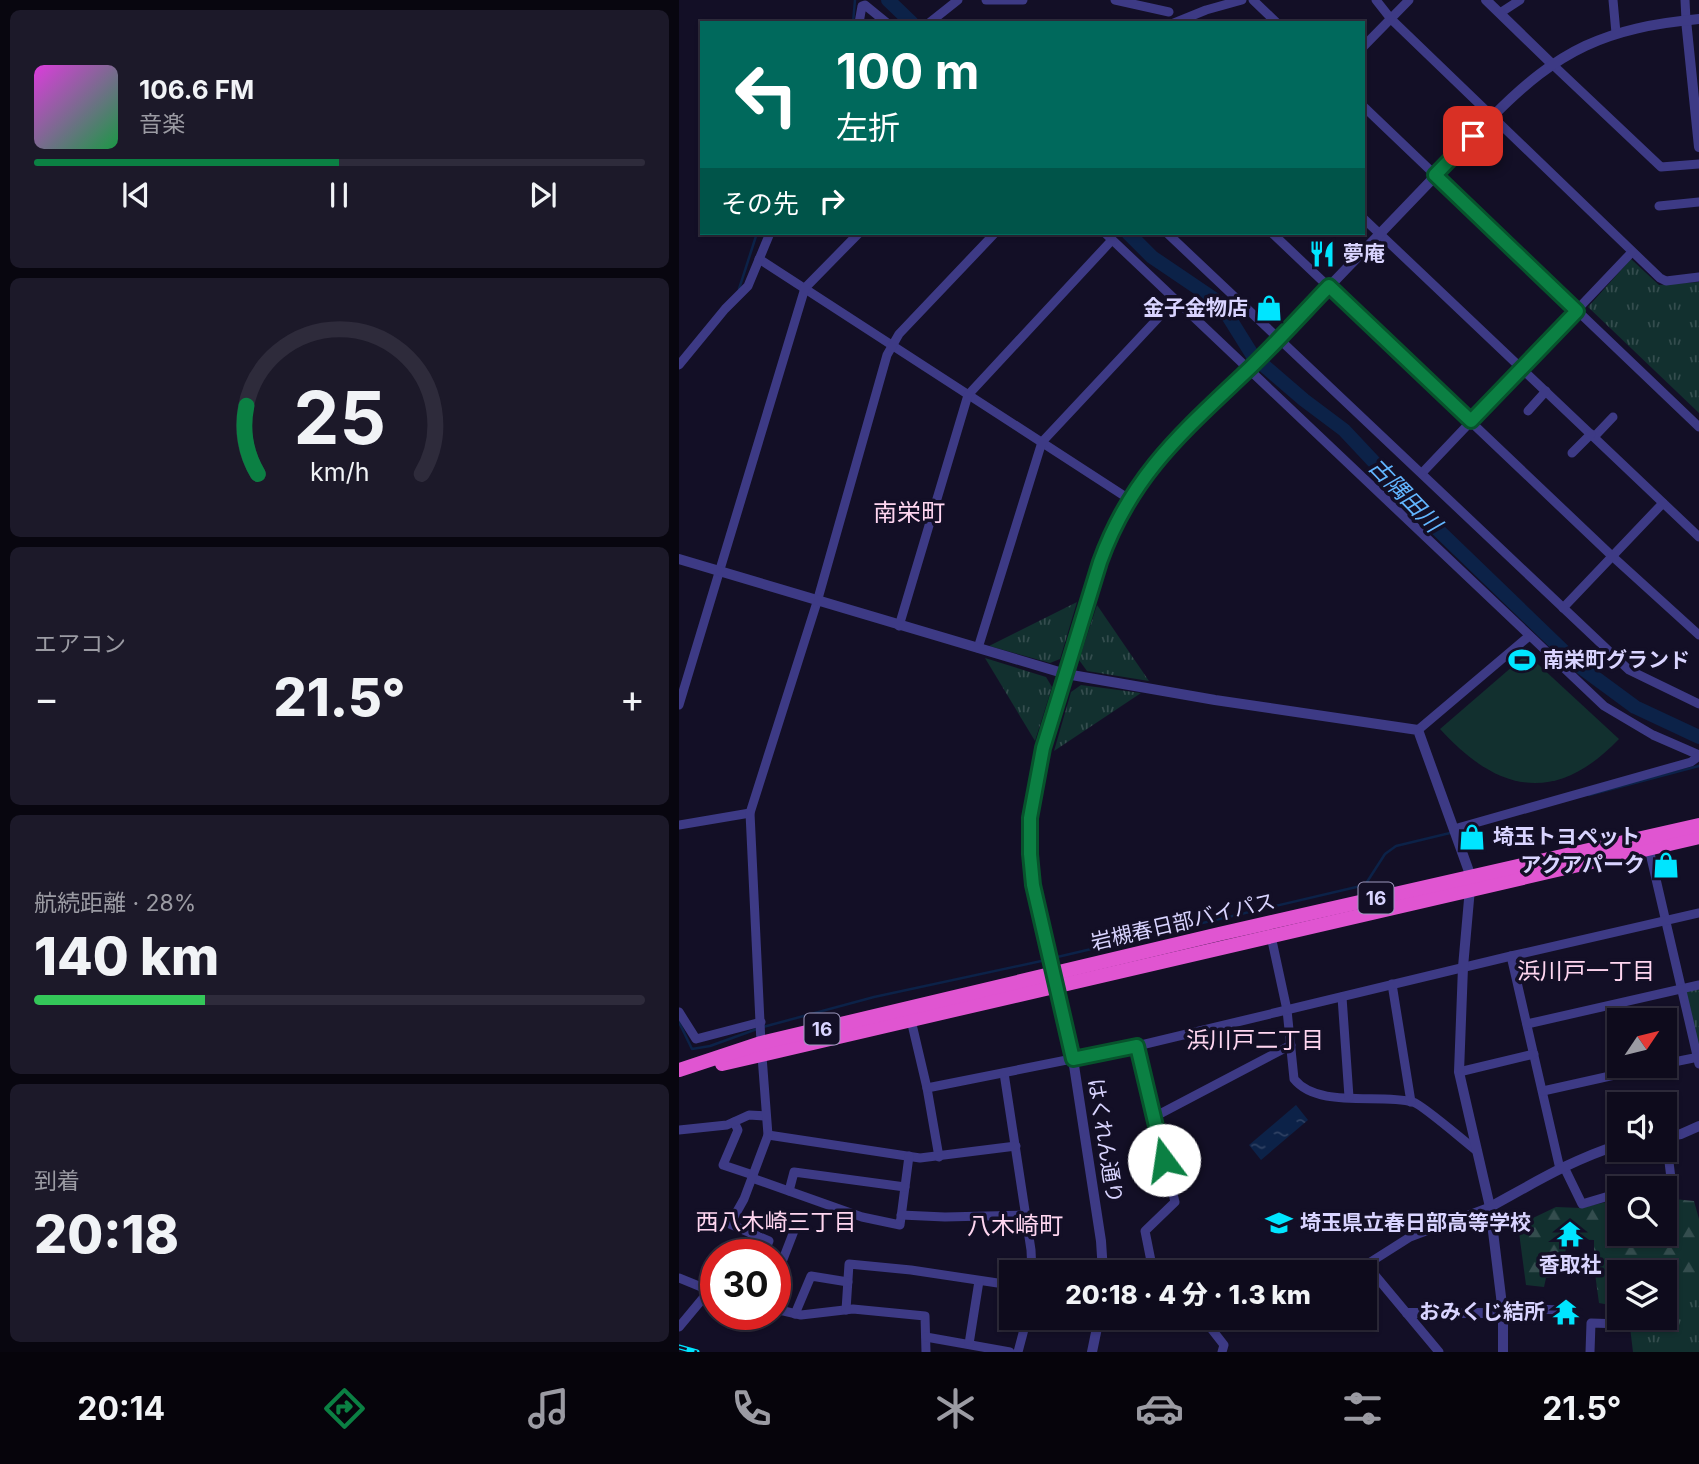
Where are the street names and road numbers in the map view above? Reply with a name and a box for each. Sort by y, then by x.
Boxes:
road number: 16 [1359,882,1393,914]
street label: 岩槻春日部バイパス [1088,888,1278,955]
road number: 16 [804,1014,839,1044]
street label: はくれん通り [1083,1077,1128,1205]

